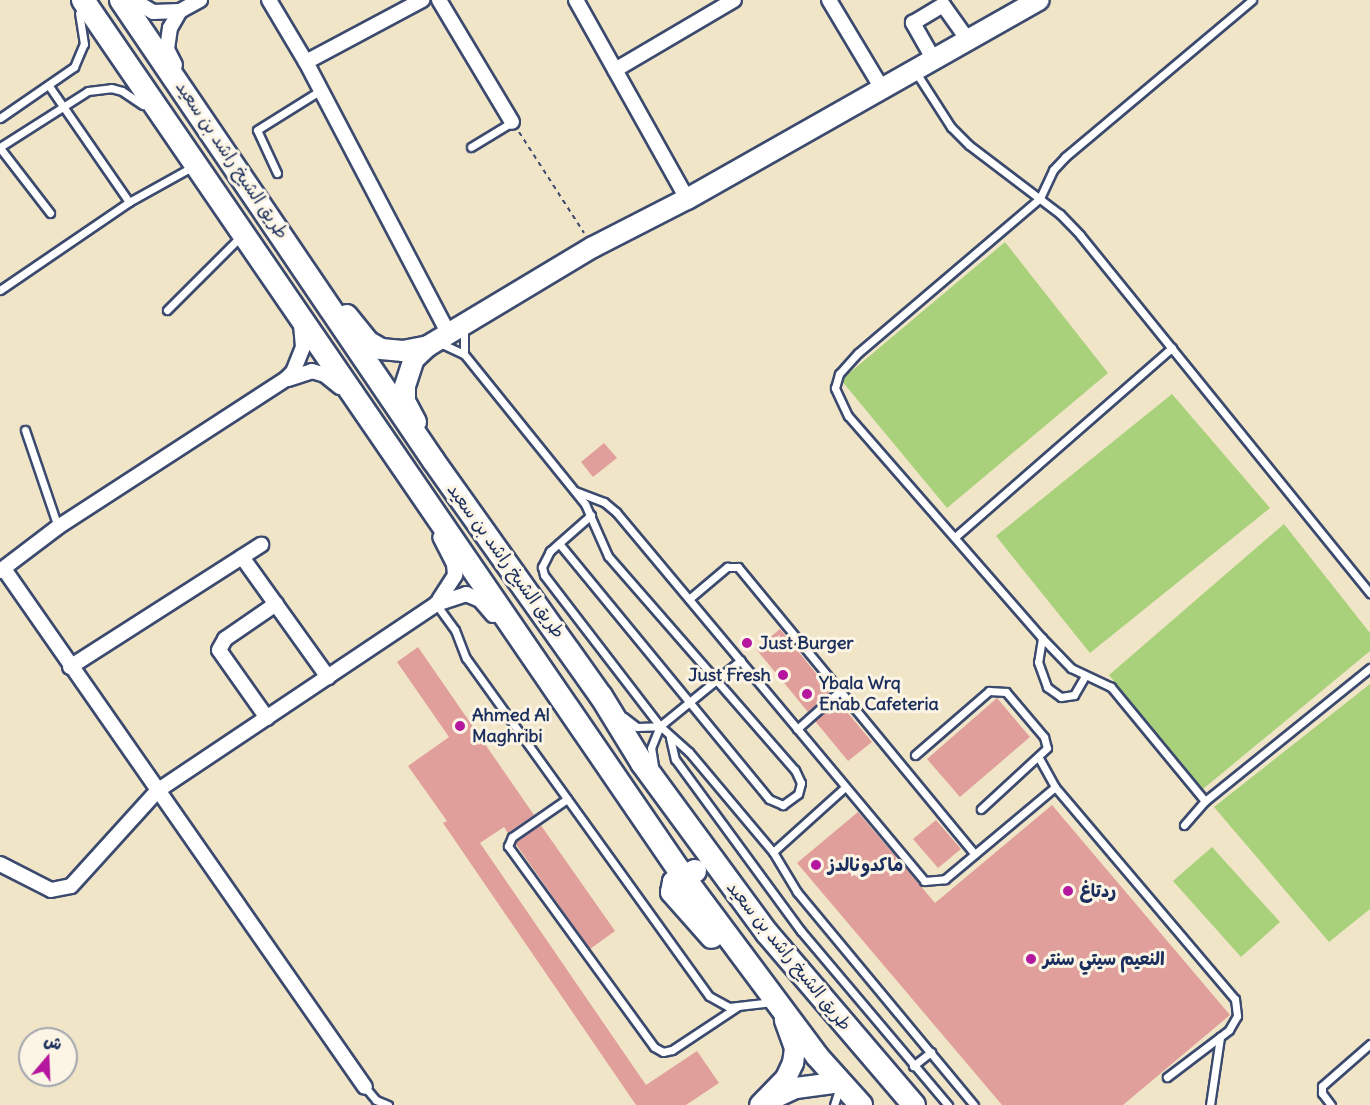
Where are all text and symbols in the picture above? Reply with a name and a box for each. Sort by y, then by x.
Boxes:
street label: طريق الشيخ راشد بن سعيد [171,77,293,243]
street label: طريق الشيخ راشد بن سعيد [443,479,569,643]
place label: Just Burger [759,632,854,654]
marker: Just Burger [740,636,754,650]
place label: Just Fresh [688,664,771,686]
marker: Just Fresh [776,668,790,682]
place label: Ybala Wrq Enab Cafeteria [819,673,939,716]
marker: Ybala Wrq Enab Cafeteria [800,687,814,701]
place label: Ahmed Al Maghribi [472,705,550,748]
marker: Ahmed Al Maghribi [453,719,467,733]
place label: ماكدونالدز [828,854,903,876]
marker: ماكدونالدز [809,858,823,872]
street label: طريق الشيخ راشد بن سعيد [722,877,856,1035]
place label: ردتاغ [1080,880,1116,902]
marker: ردتاغ [1061,884,1075,898]
place label: النعيم سيتي سنتر [1043,948,1165,970]
marker: النعيم سيتي سنتر [1024,952,1038,966]
north arrow [18,1027,78,1087]
text: ش [42,1030,65,1054]

